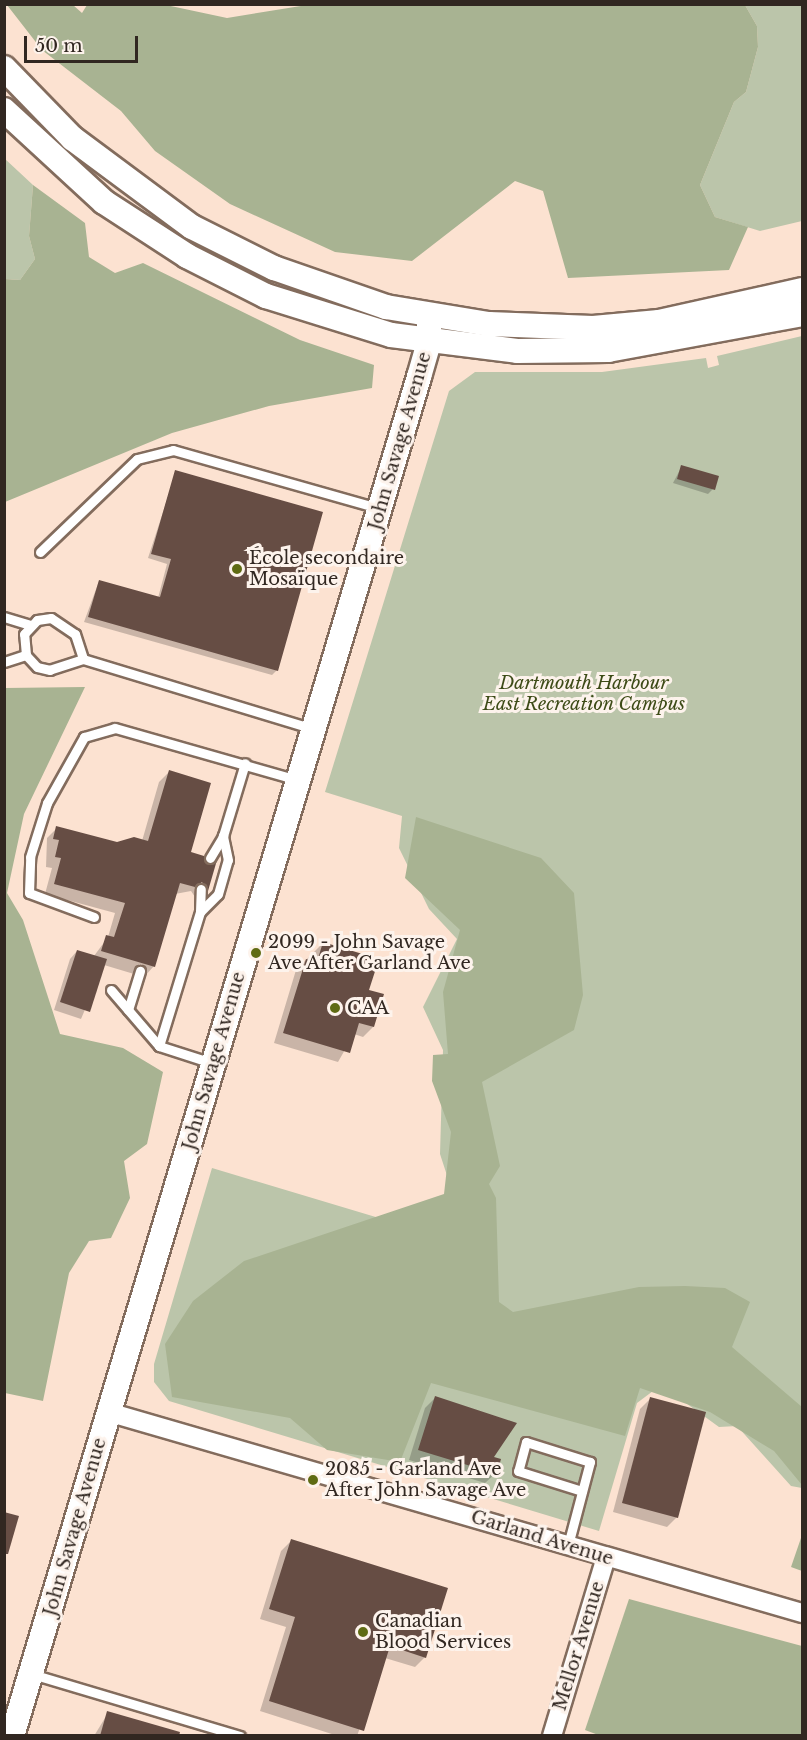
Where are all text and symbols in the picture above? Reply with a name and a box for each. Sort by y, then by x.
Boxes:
scale bar [27,24,141,62]
text: 50 m [35,35,83,57]
street label: John Savage Avenue [364,349,436,533]
place label: École secondaire Mosaïque [249,548,404,590]
marker: École secondaire Mosaïque [230,562,244,576]
park label: Dartmouth Harbour East Recreation Campus [482,673,686,716]
place label: 2099 - John Savage Ave After Garland Ave [268,932,473,974]
marker: 2099 - John Savage Ave After Garland Ave [249,946,263,960]
street label: John Savage Avenue [178,969,250,1153]
place label: CAA [347,997,389,1019]
marker: CAA [328,1001,342,1015]
street label: John Savage Avenue [39,1435,111,1619]
place label: 2085 - Garland Ave After John Savage Ave [325,1459,527,1502]
marker: 2085 - Garland Ave After John Savage Ave [306,1473,320,1487]
street label: Garland Avenue [468,1506,616,1570]
street label: Mellor Avenue [549,1578,609,1714]
place label: Canadian Blood Services [375,1611,511,1654]
marker: Canadian Blood Services [356,1625,370,1639]

